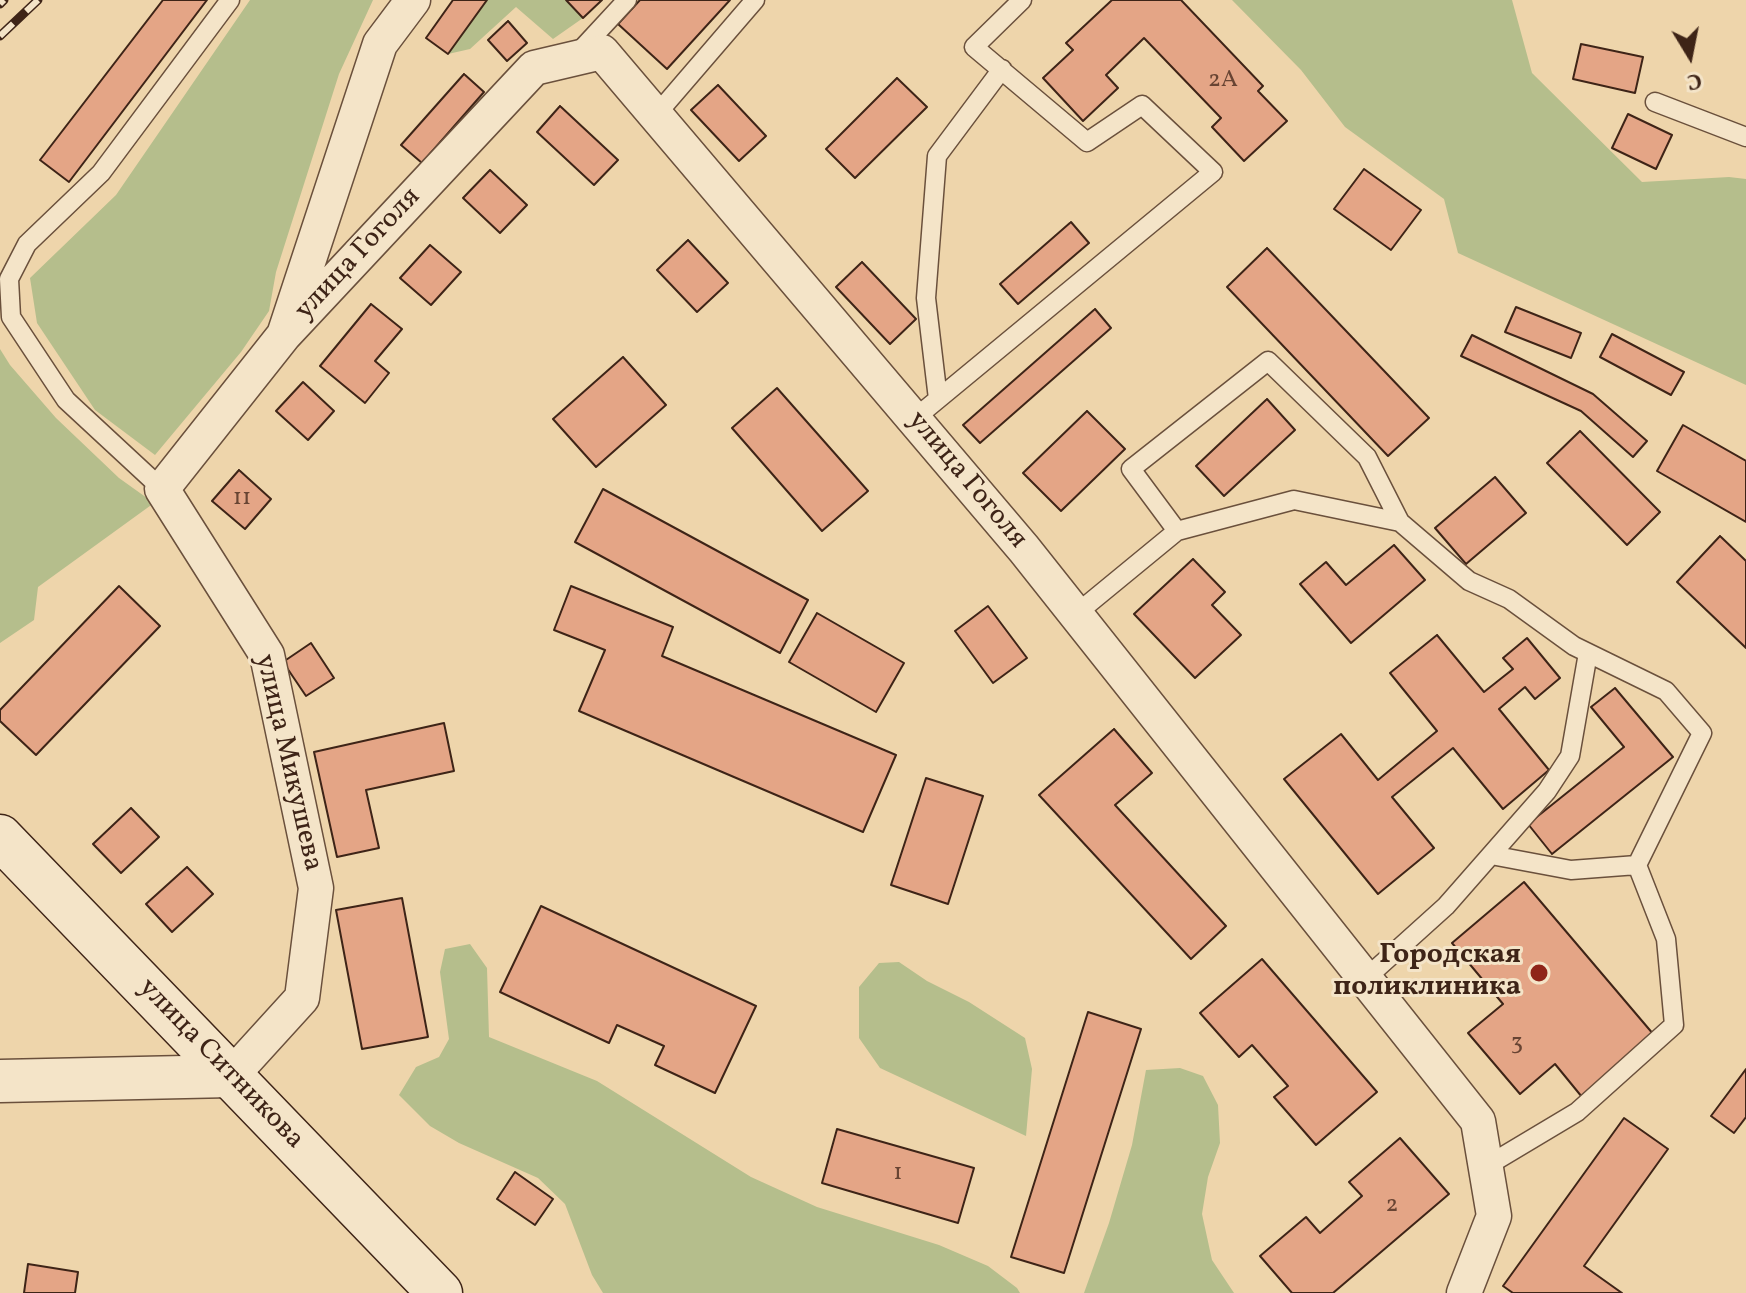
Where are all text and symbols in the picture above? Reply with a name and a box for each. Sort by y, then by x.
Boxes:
north arrow [1650,16,1730,96]
text: С [1685,64,1704,97]
house number: 2А [1208,68,1238,96]
street label: улица Гоголя [289,182,429,328]
street label: улица Гоголя [899,405,1033,557]
house number: 11 [233,486,251,514]
street label: улица Микушева [246,651,328,875]
place label: Городская поликлиника [1333,940,1521,1006]
marker: Городская поликлиника [1528,962,1550,984]
street label: улица Ситникова [130,973,310,1157]
house number: 3 [1511,1031,1523,1059]
house number: 1 [893,1161,903,1189]
house number: 2 [1386,1193,1398,1221]

